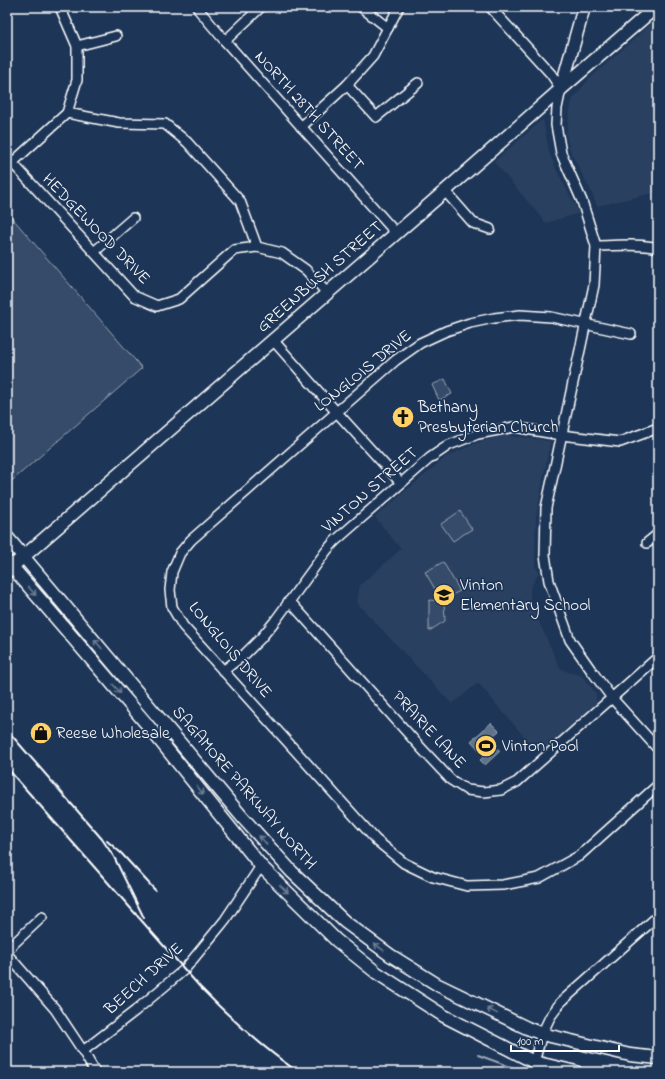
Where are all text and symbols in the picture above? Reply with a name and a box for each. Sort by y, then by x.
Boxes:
street label: NORTH 28TH STREET [248,45,370,177]
street label: HEDGEWOOD DRIVE [36,168,156,290]
street label: GREENBUSH STREET [252,215,389,339]
street label: LONGLOIS DRIVE [309,324,417,418]
place label: Bethany Presbyterian Church [417,395,558,441]
church icon: Bethany Presbyterian Church [390,404,416,430]
street label: VINTON STREET [316,441,424,540]
place label: Vinton Elementary School [459,573,591,619]
school or university icon: Vinton Elementary School [431,582,457,608]
one-way arrow [28,585,37,596]
street label: LONGLOIS DRIVE [182,596,278,704]
one-way arrow [93,639,102,650]
one-way arrow [113,684,122,695]
street label: PRAIRIE LANE [386,685,472,775]
street label: SAGAMORE PARKWAY NORTH [166,700,322,876]
shop icon: Reese Wholesale [28,720,54,746]
place label: Reese Wholesale [56,721,170,746]
sports icon: Vinton Pool [473,733,499,759]
place label: Vinton Pool [501,734,578,759]
one-way arrow [195,784,204,795]
one-way arrow [258,835,268,845]
one-way arrow [279,884,289,894]
street label: BEECH DRIVE [98,937,189,1022]
one-way arrow [373,942,384,951]
one-way arrow [486,1007,498,1014]
scale bar [511,1027,619,1053]
text: 100 m [517,1033,544,1051]

